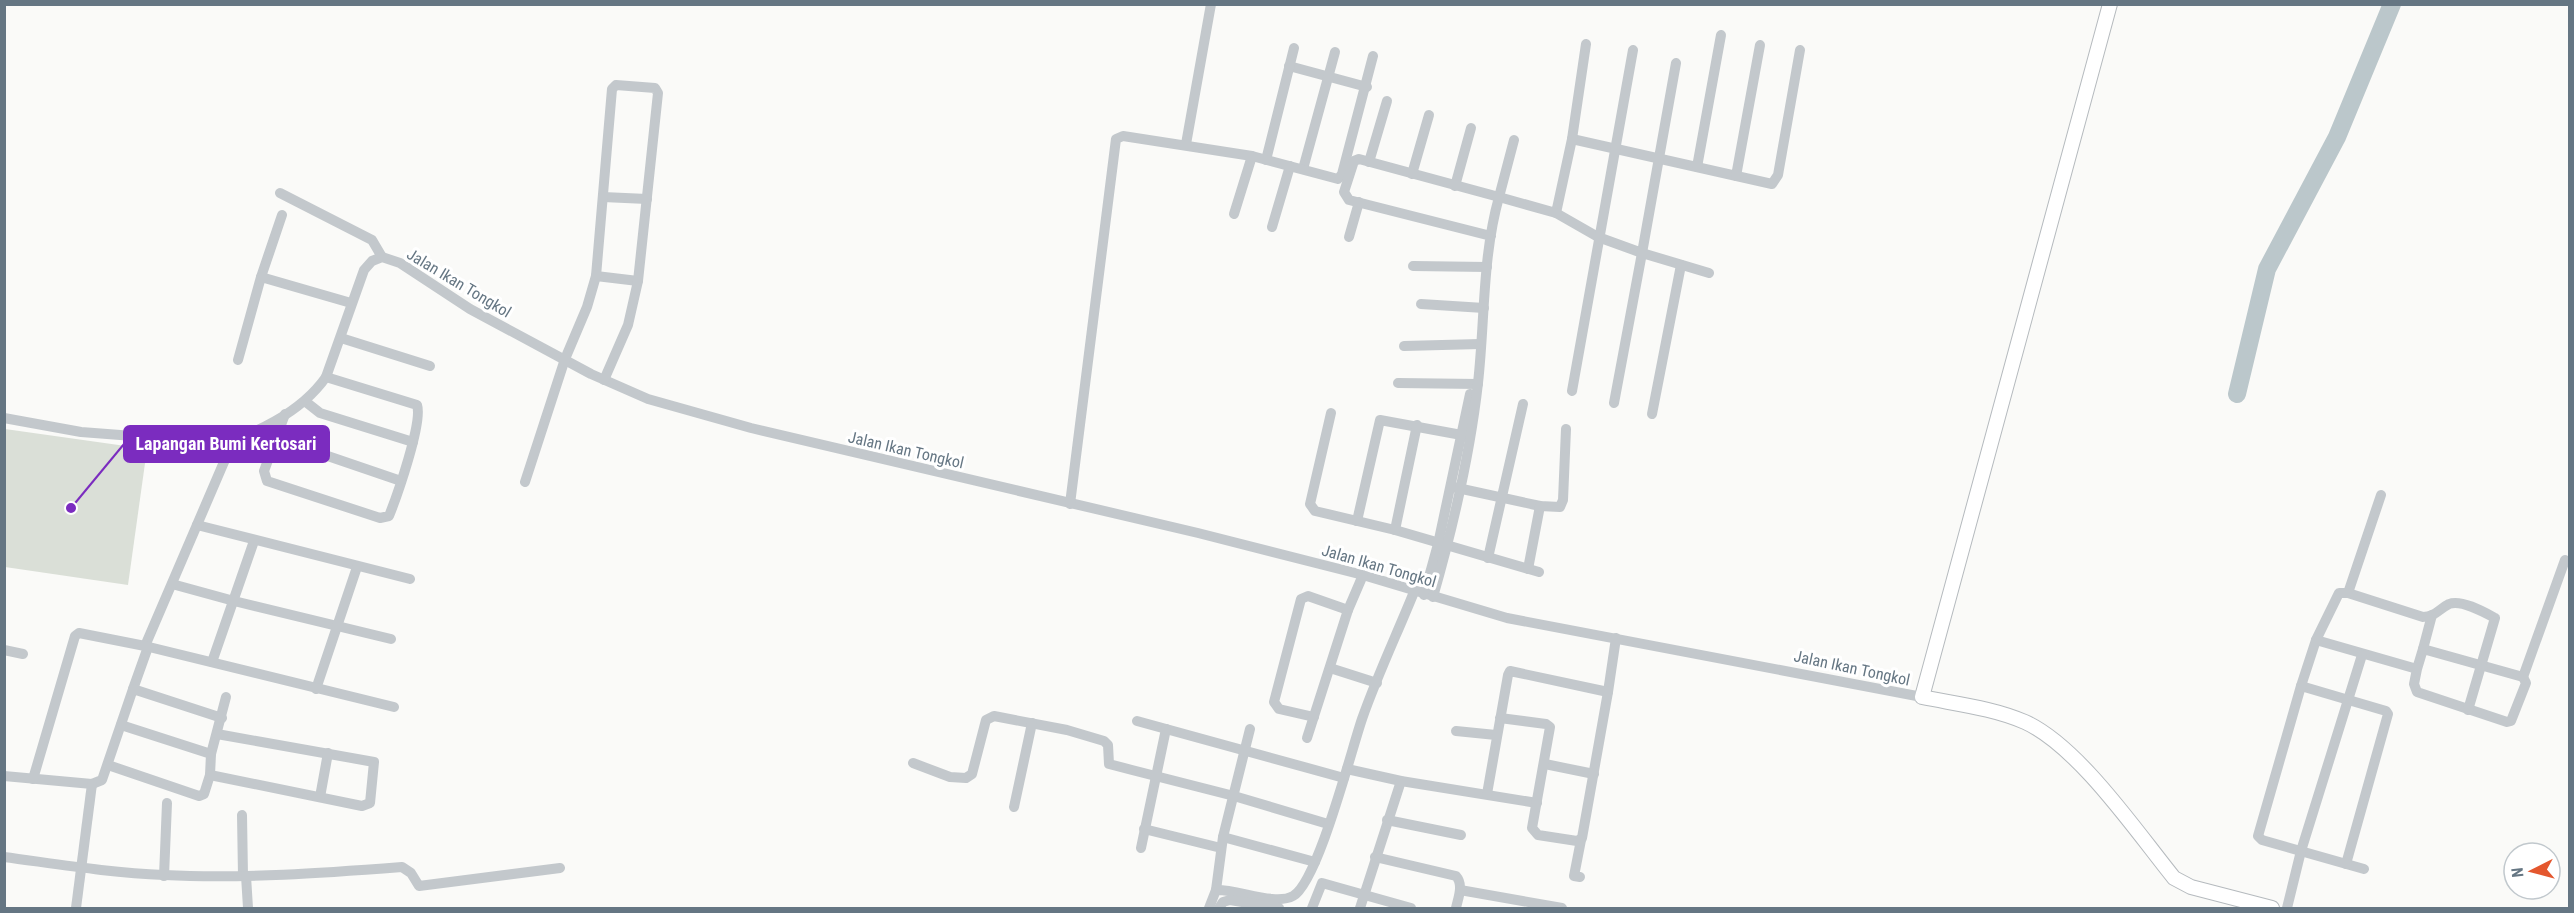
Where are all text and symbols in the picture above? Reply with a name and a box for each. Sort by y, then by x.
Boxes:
street label: Jalan Ikan Tongkol [403,244,515,322]
callout: Lapangan Bumi Kertosari [124,426,329,462]
street label: Jalan Ikan Tongkol [846,427,966,473]
text: Lapangan Bumi Kertosari [136,433,317,454]
street label: Jalan Ikan Tongkol [1320,541,1438,591]
street label: Jalan Ikan Tongkol [1792,646,1912,690]
north arrow [2502,841,2562,901]
text: N [2508,867,2528,878]

